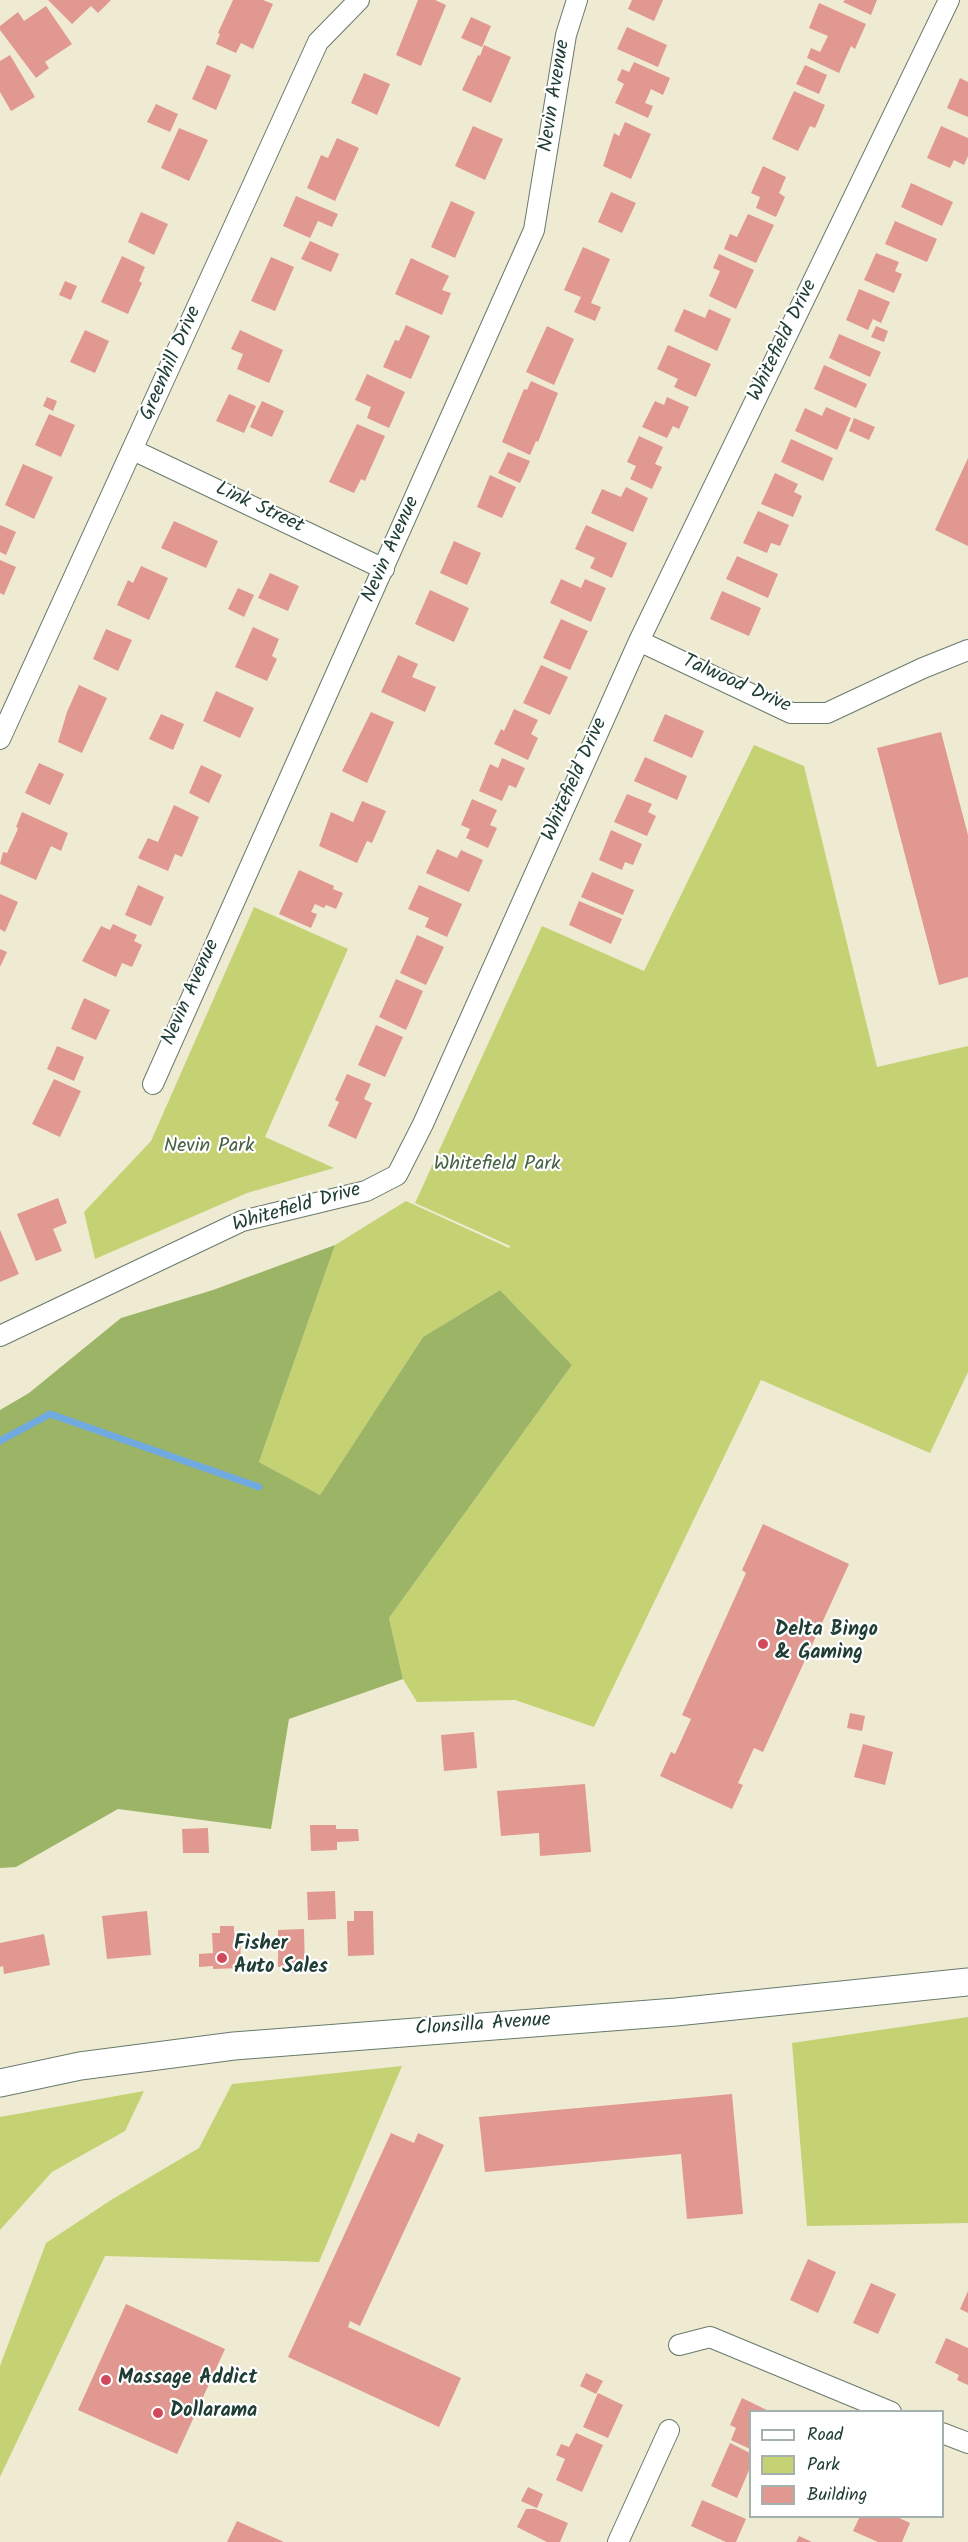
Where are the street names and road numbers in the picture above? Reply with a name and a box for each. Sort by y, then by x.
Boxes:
street label: Nevin Avenue [535,38,577,154]
street label: Whitefield Drive [744,276,824,406]
street label: Greenhill Drive [136,303,208,425]
street label: Link Street [211,478,307,540]
street label: Nevin Avenue [358,493,426,607]
street label: Talwood Drive [678,650,794,720]
street label: Whitefield Drive [538,715,614,845]
street label: Nevin Avenue [158,936,226,1050]
street label: Whitefield Drive [230,1179,364,1239]
street label: Clonsilla Avenue [414,2009,552,2043]

